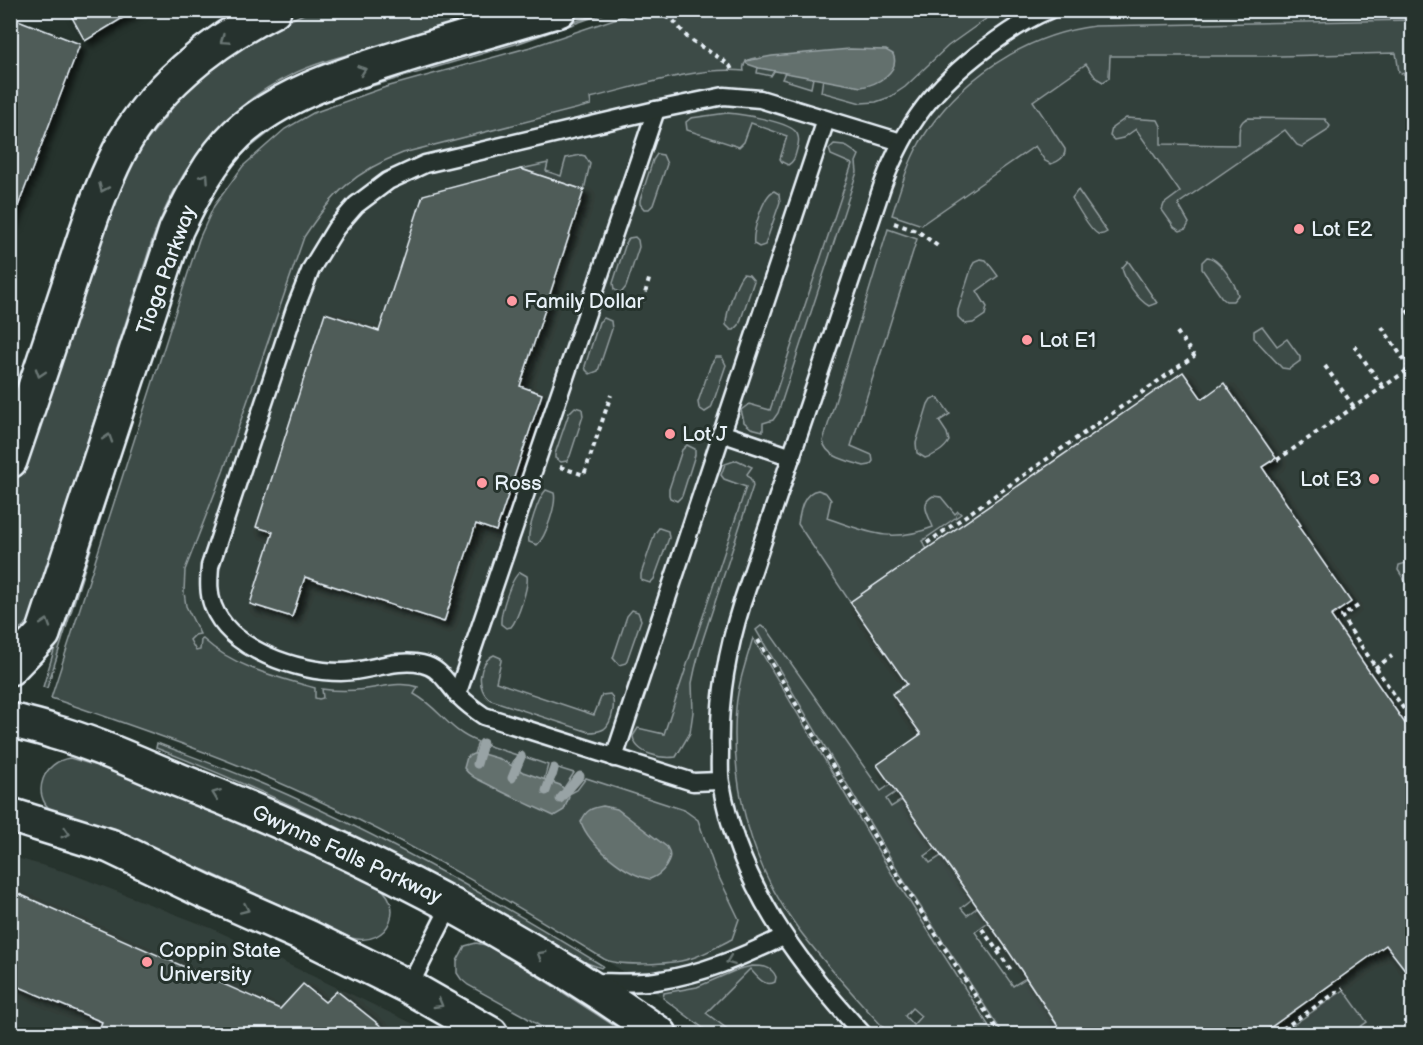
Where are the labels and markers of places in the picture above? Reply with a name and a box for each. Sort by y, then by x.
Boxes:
place label: Lot E2 [1311,217,1373,242]
marker: Lot E2 [1292,222,1306,236]
place label: Family Dollar [524,289,645,314]
marker: Family Dollar [505,294,519,308]
place label: Lot E1 [1039,328,1096,353]
marker: Lot E1 [1020,333,1034,347]
place label: Lot J [682,422,728,447]
marker: Lot J [663,427,677,441]
place label: Lot E3 [1300,467,1362,492]
place label: Ross [494,471,542,496]
marker: Lot E3 [1367,472,1381,486]
marker: Ross [475,476,489,490]
place label: Coppin State University [159,938,281,987]
marker: Coppin State University [140,955,154,969]

